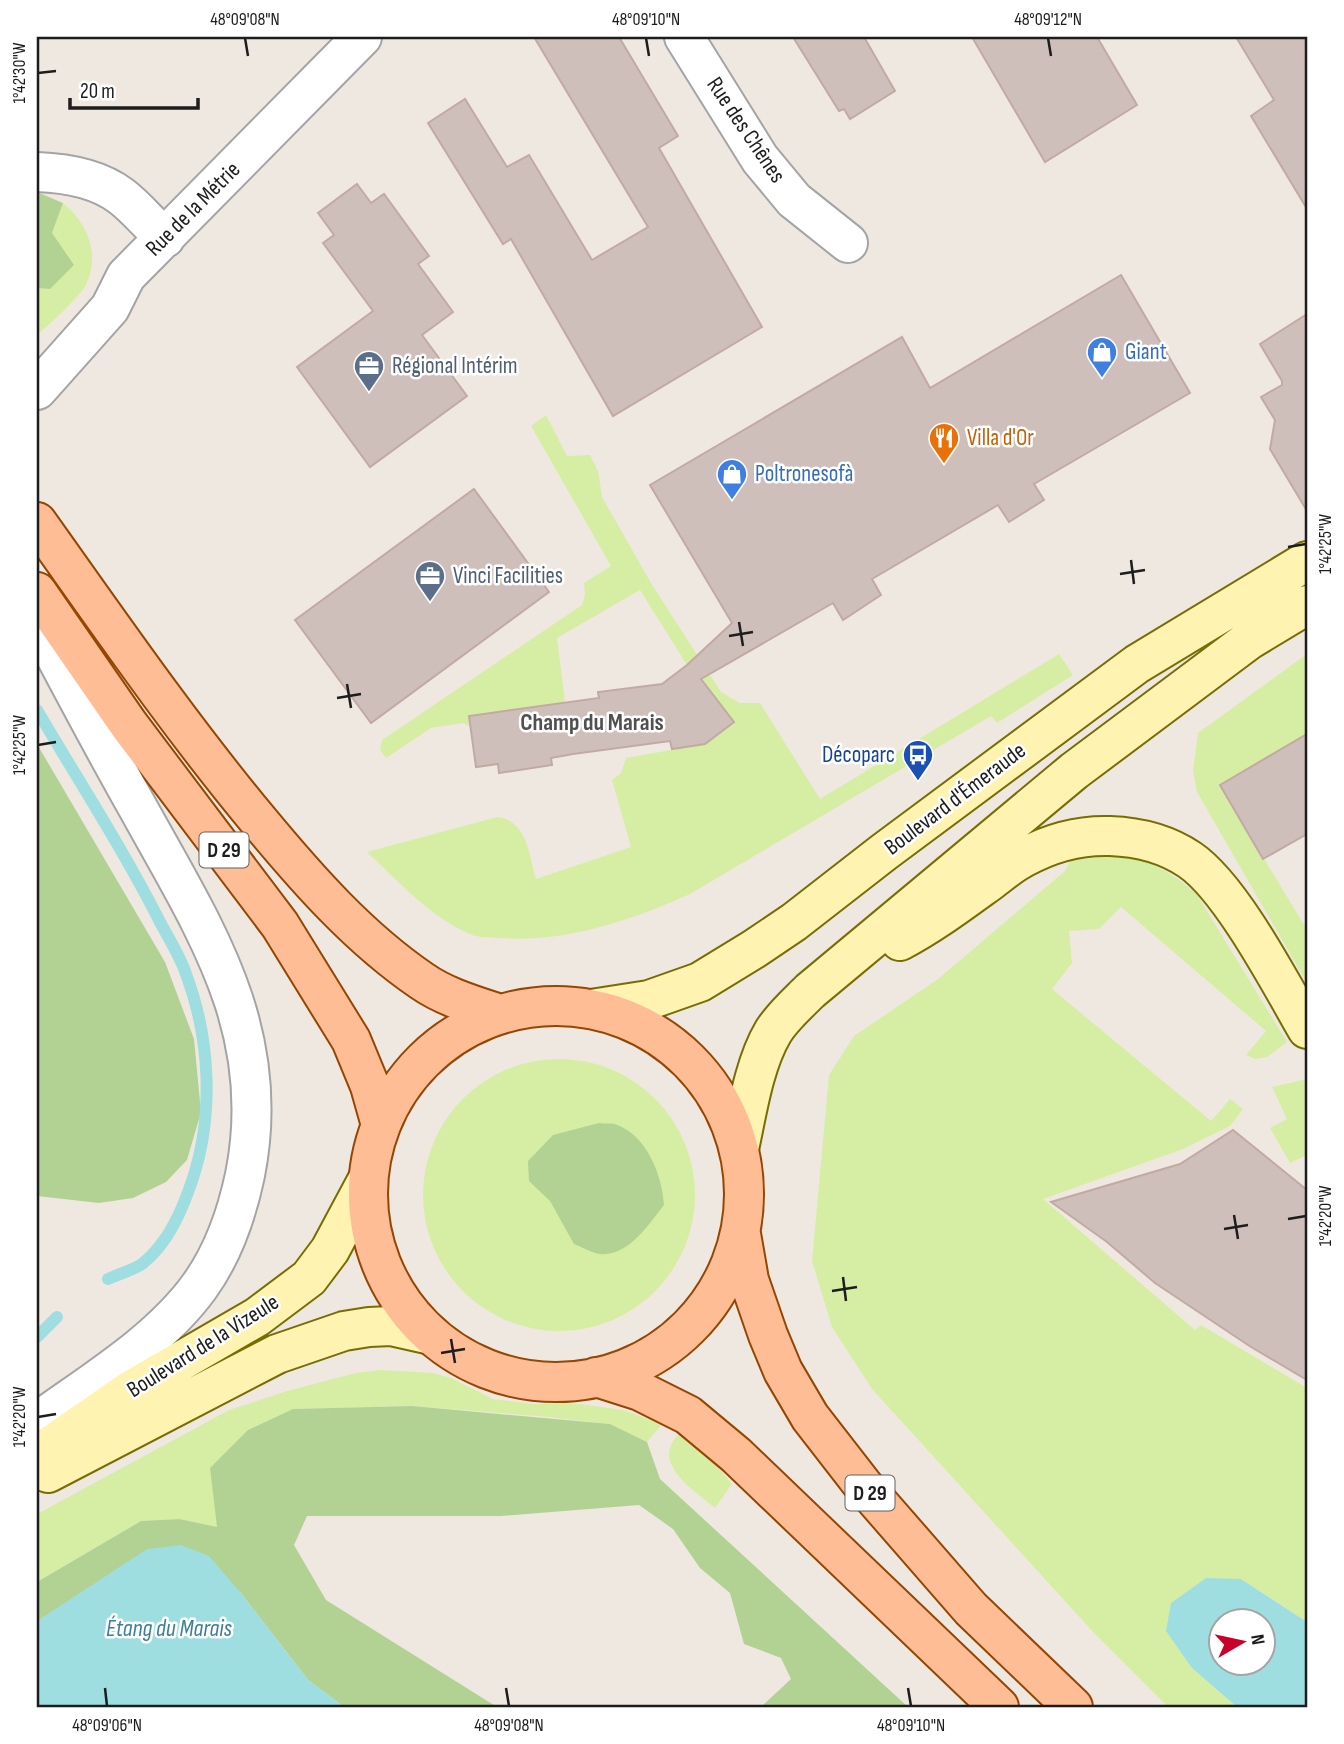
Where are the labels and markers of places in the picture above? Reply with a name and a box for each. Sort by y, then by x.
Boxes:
shop icon: Giant [1085,335,1119,379]
place label: Giant [1125,338,1167,366]
office icon: Régional Intérim [352,349,386,393]
place label: Régional Intérim [392,352,518,380]
restaurant icon: Villa d'Or [927,421,961,465]
place label: Villa d'Or [967,424,1034,452]
shop icon: Poltronesofà [715,457,749,501]
place label: Poltronesofà [755,460,853,488]
office icon: Vinci Facilities [413,559,447,603]
place label: Vinci Facilities [453,562,563,590]
bus stop icon: Décoparc [901,738,935,782]
place label: Décoparc [822,741,895,769]

